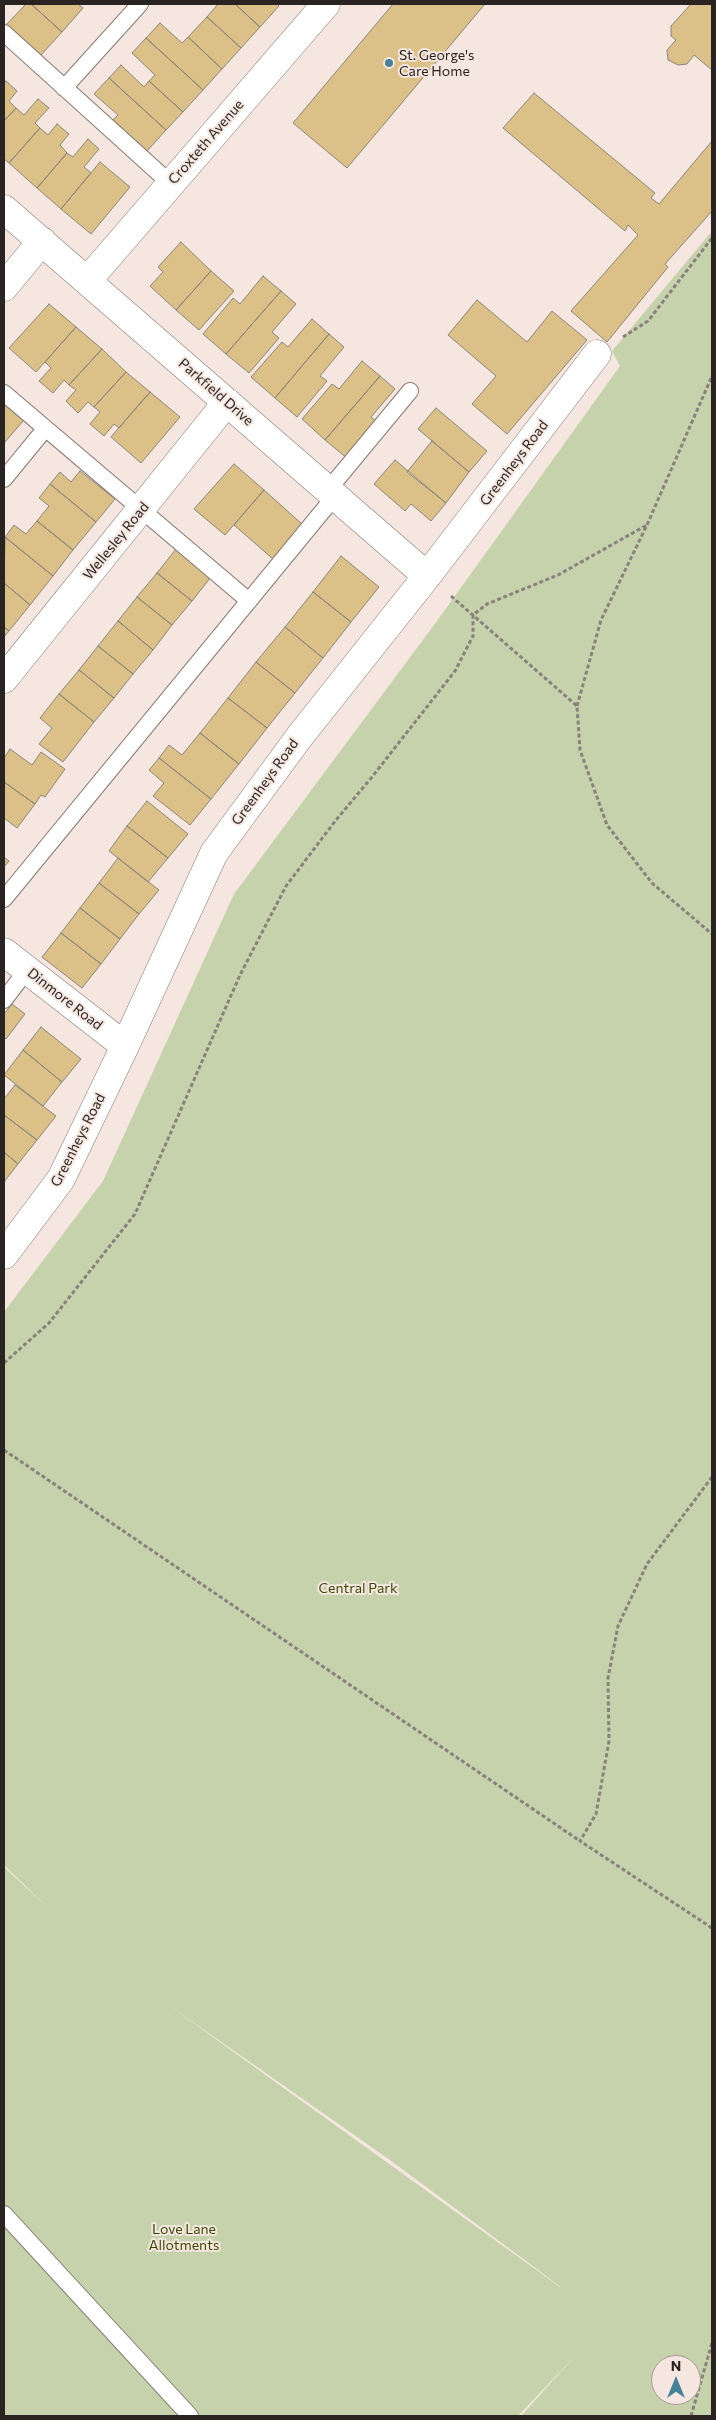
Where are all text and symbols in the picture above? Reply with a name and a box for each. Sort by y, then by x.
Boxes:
place label: St. George's Care Home [399,47,474,80]
marker: St. George's Care Home [383,57,395,69]
street label: Croxteth Avenue [165,96,247,188]
street label: Parkfield Drive [175,355,257,429]
street label: Greenheys Road [476,417,552,509]
street label: Wellesley Road [80,499,152,583]
street label: Greenheys Road [228,736,302,828]
street label: Dinmore Road [24,964,106,1034]
street label: Greenheys Road [47,1091,109,1189]
park label: Central Park [318,1580,398,1596]
park label: Love Lane Allotments [149,2221,219,2254]
north arrow [651,2355,701,2405]
text: N [671,2357,681,2374]

